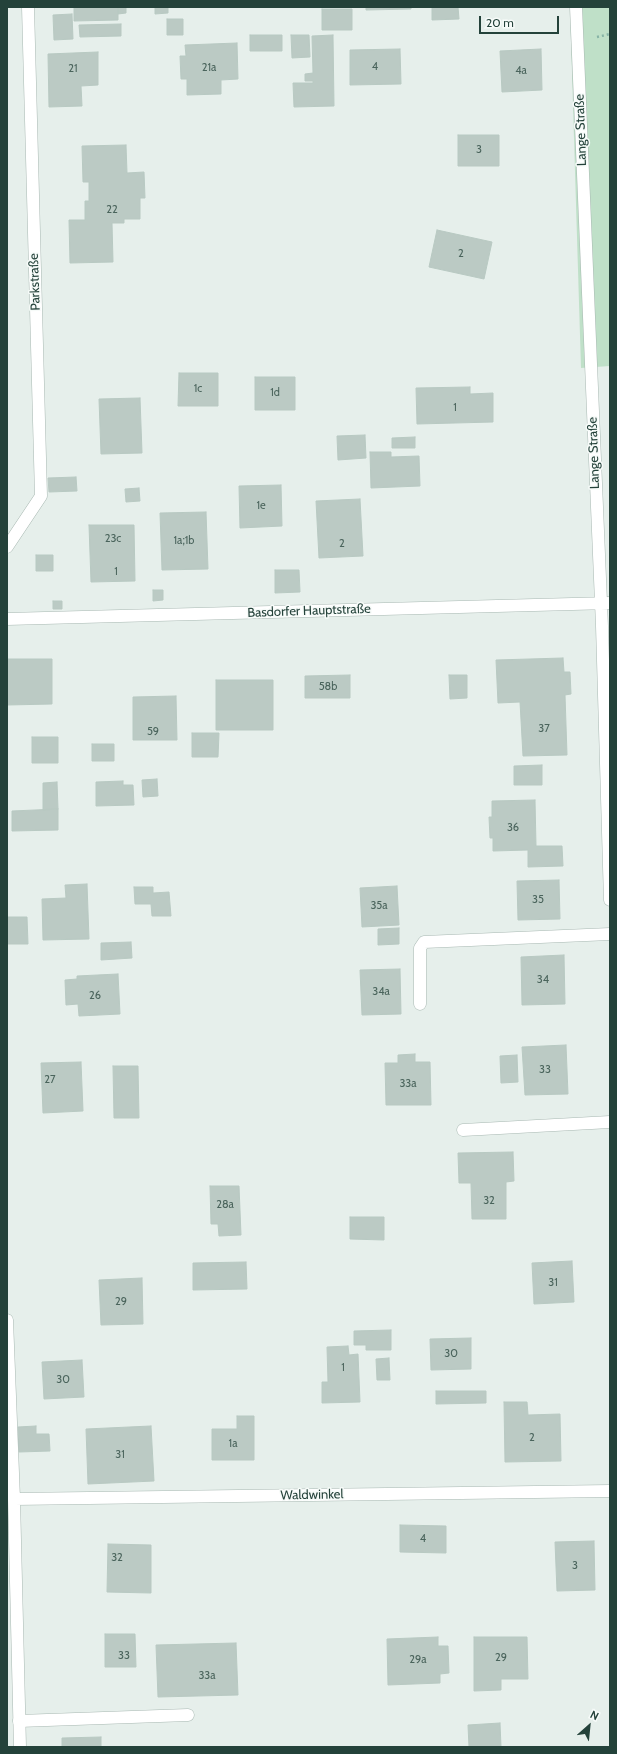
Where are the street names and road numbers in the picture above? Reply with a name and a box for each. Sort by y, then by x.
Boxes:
street label: Lange Straße [572,94,590,166]
street label: Parkstraße [26,253,44,311]
street label: Lange Straße [585,417,603,489]
street label: Basdorfer Hauptstraße [247,601,371,621]
street label: Waldwinkel [280,1487,344,1503]

